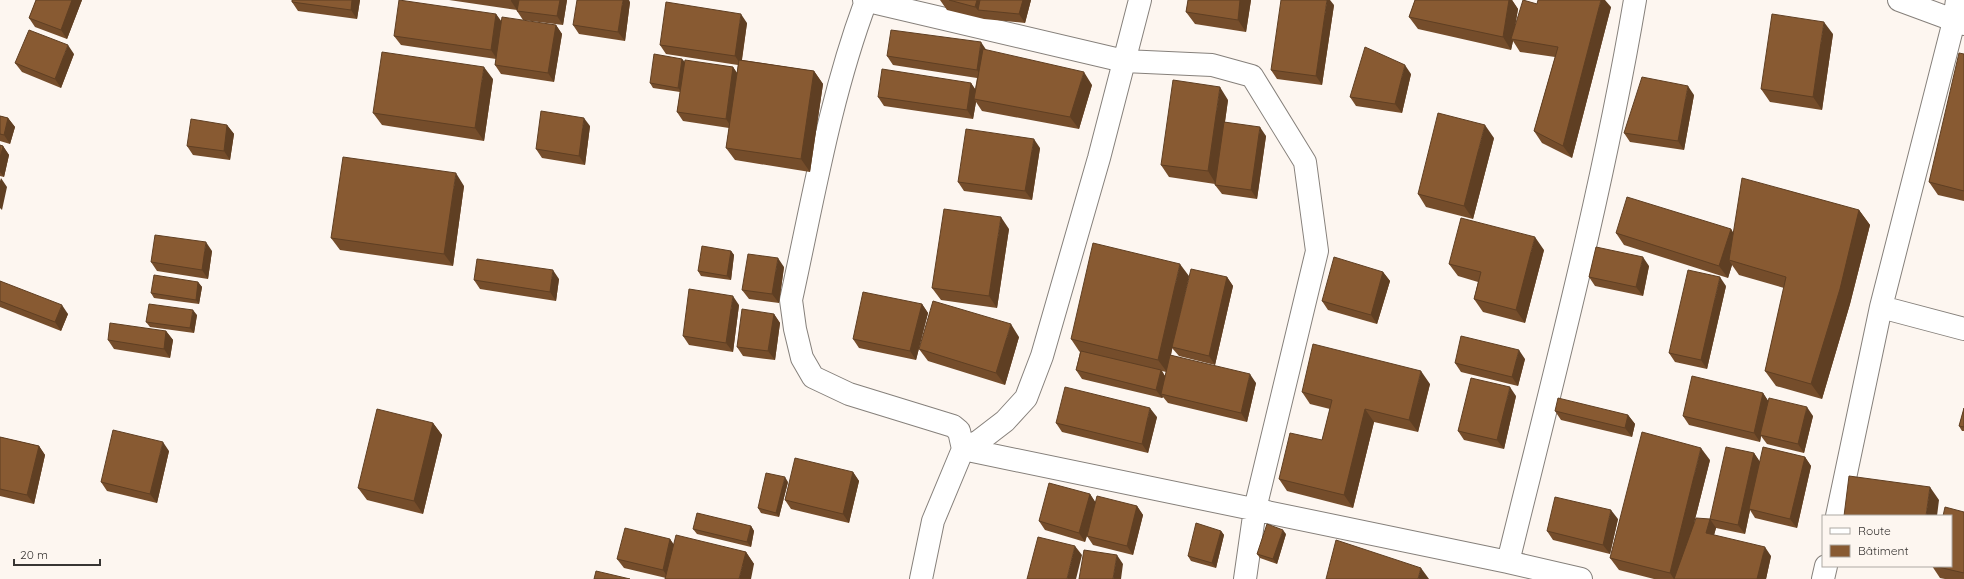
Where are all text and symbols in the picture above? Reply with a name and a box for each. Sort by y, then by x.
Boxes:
legend [1822,515,1952,567]
text: Route [1858,523,1891,538]
scale bar [14,541,100,567]
text: Bâtiment [1858,543,1908,558]
text: 20 m [20,547,48,562]

